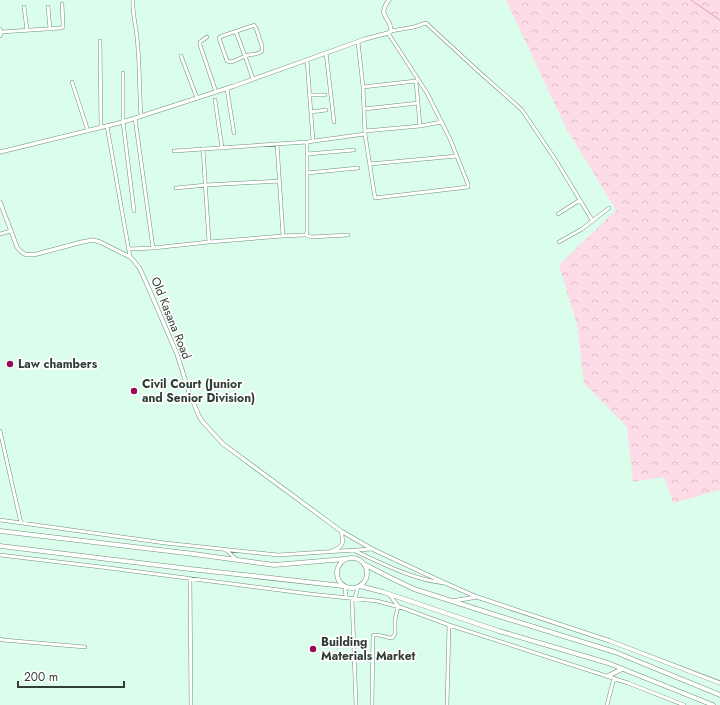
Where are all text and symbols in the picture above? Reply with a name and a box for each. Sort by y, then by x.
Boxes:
street label: Old Kasana Road [146,274,196,362]
place label: Law chambers [18,355,98,373]
marker: Law chambers [5,359,15,369]
place label: Civil Court (Junior and Senior Division) [142,375,255,407]
marker: Civil Court (Junior and Senior Division) [129,386,139,396]
place label: Building Materials Market [321,633,416,665]
marker: Building Materials Market [308,644,318,654]
scale bar [18,663,124,689]
text: 200 m [24,668,58,686]

